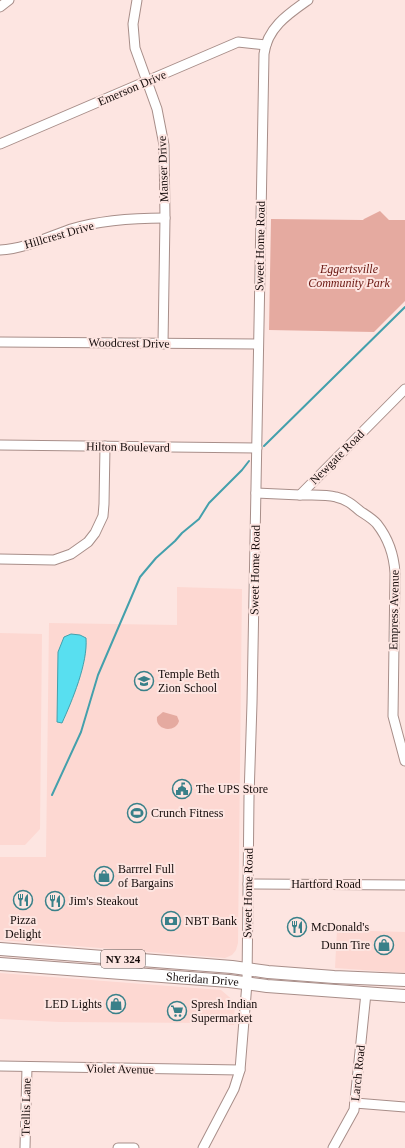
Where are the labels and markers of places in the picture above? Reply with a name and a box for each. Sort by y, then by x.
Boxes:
place label: Temple Beth Zion School [158,667,219,695]
school or university icon: Temple Beth Zion School [133,670,155,692]
public building icon: The UPS Store [171,778,193,800]
place label: The UPS Store [196,782,268,796]
sports icon: Crunch Fitness [126,802,148,824]
place label: Crunch Fitness [151,806,224,820]
place label: Barrrel Full of Bargains [118,862,175,890]
shop icon: Barrrel Full of Bargains [93,865,115,887]
restaurant icon: Pizza Delight [12,889,34,911]
restaurant icon: Jim's Steakout [44,890,66,912]
place label: Jim's Steakout [69,894,139,908]
bank icon: NBT Bank [160,910,182,932]
place label: Pizza Delight [5,913,42,941]
place label: NBT Bank [185,914,237,928]
restaurant icon: McDonald's [286,916,308,938]
place label: McDonald's [311,920,369,934]
shop icon: Dunn Tire [373,934,395,956]
place label: Dunn Tire [321,938,370,952]
shop icon: LED Lights [105,993,127,1015]
place label: LED Lights [45,997,102,1011]
place label: Spresh Indian Supermarket [191,997,257,1025]
supermarket icon: Spresh Indian Supermarket [166,1000,188,1022]

